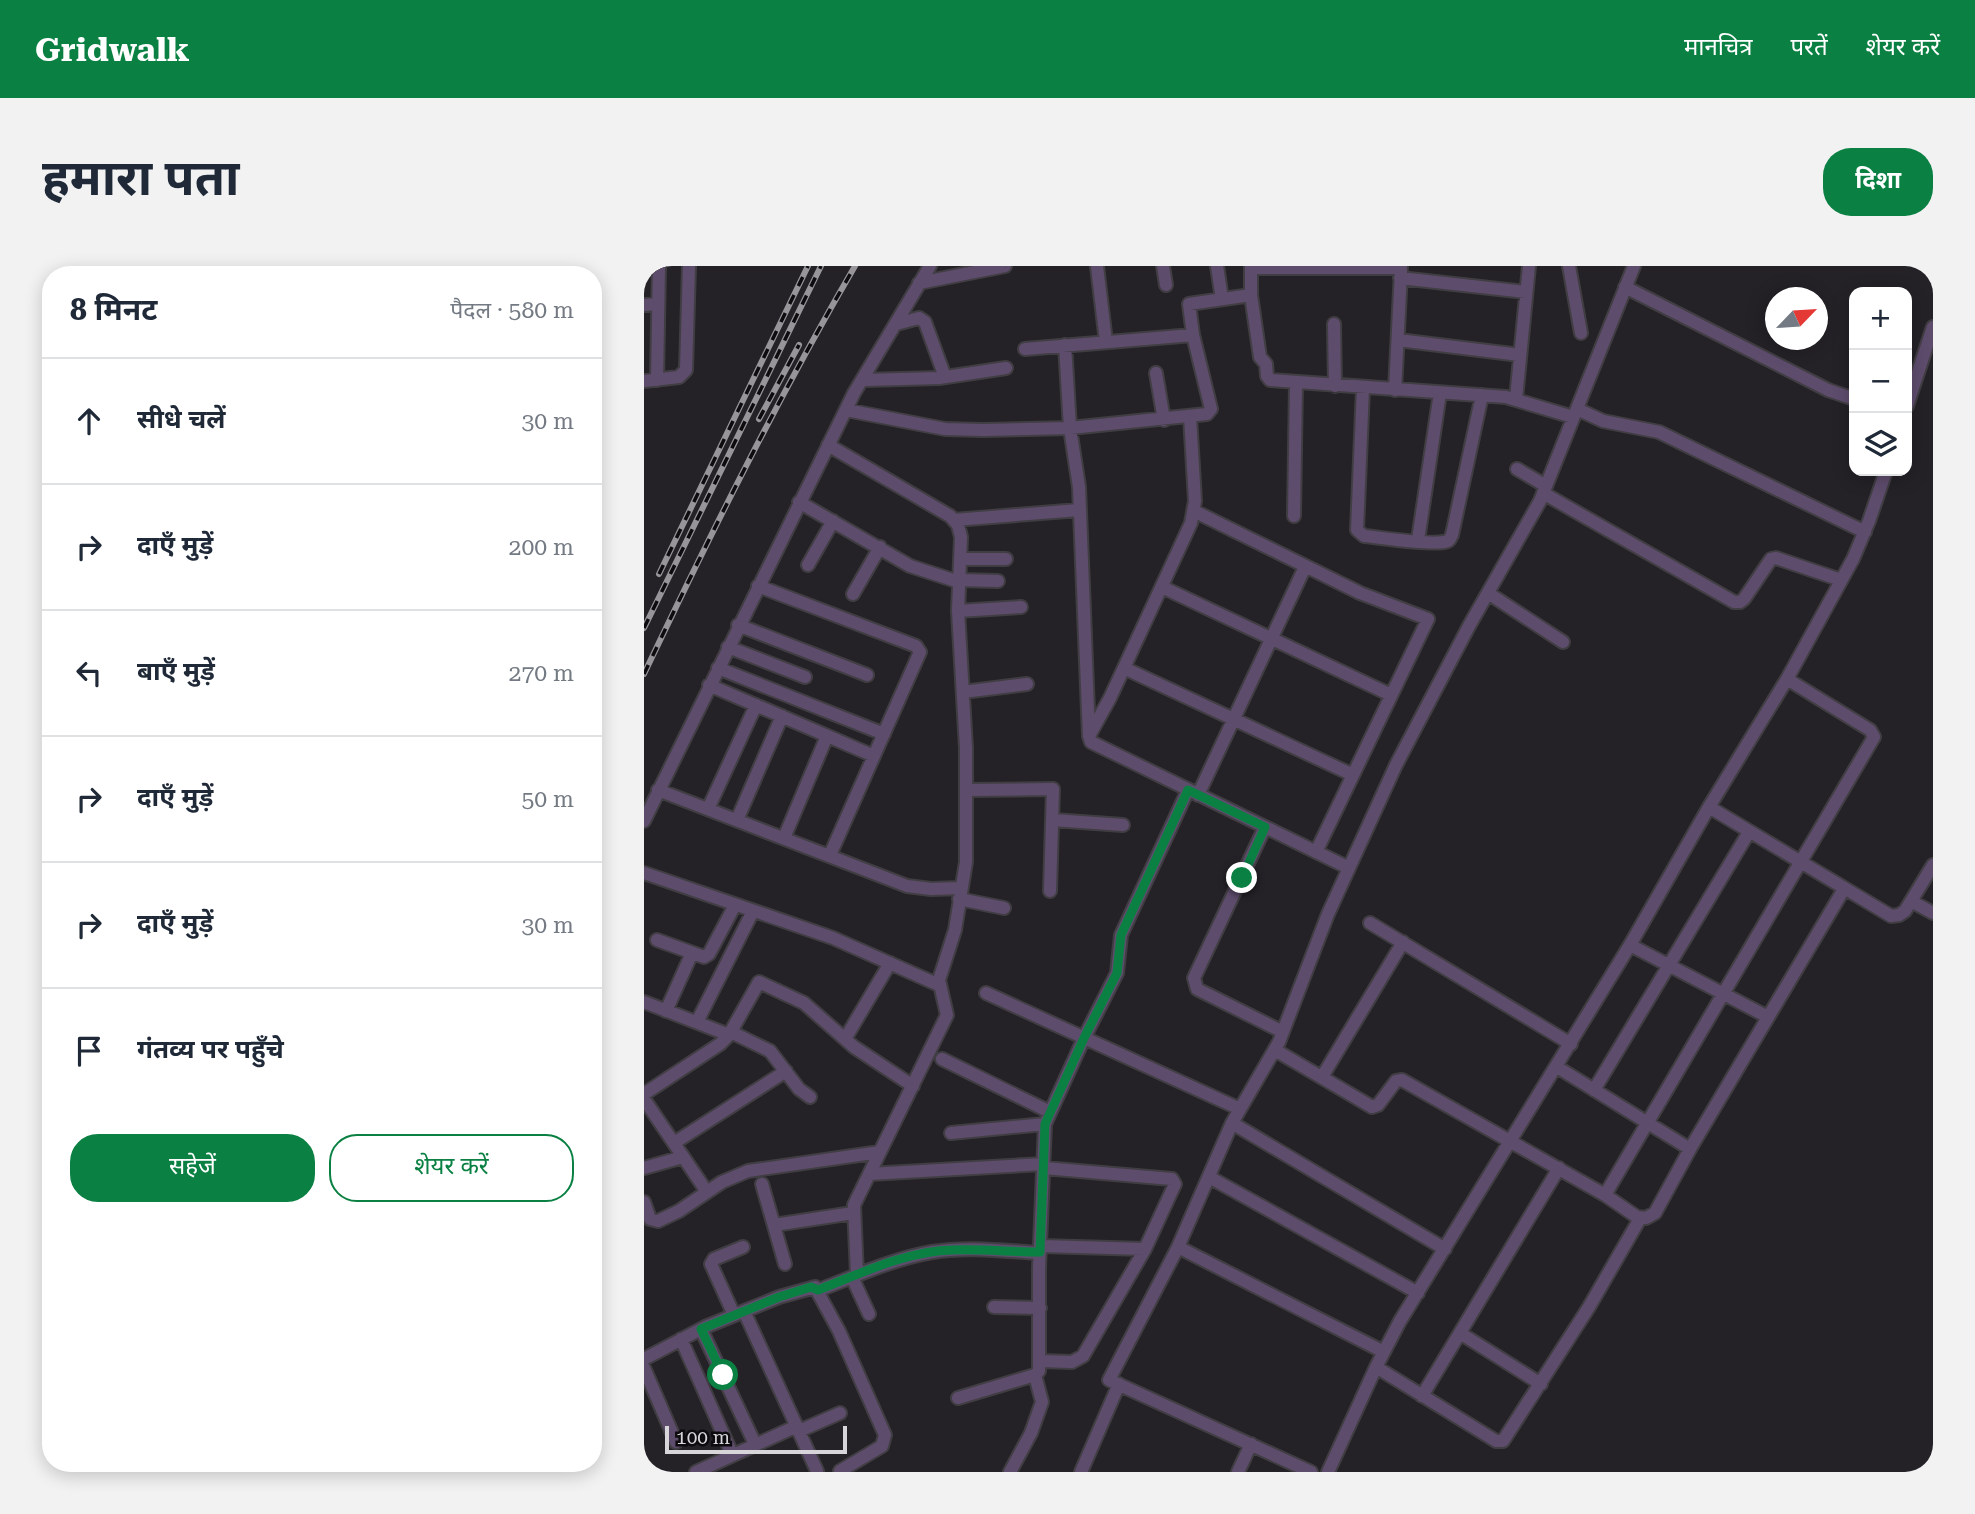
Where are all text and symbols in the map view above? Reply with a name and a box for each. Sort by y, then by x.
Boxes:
text: Gridwalk [35,30,189,69]
text: मानचित्र [1684,33,1752,61]
text: परतें [1790,33,1828,61]
text: शेयर करें [1866,33,1940,61]
button: दिशा [1823,148,1933,216]
text: हमारा पता [42,150,239,207]
north arrow [1765,287,1828,350]
map controls [1849,287,1912,476]
button: + [1849,287,1912,350]
text: 8 मिनट [70,292,157,327]
text: पैदल · 580 m [450,297,574,324]
button: − [1849,350,1912,413]
icon: ahead [70,402,108,440]
text: सीधे चलें [137,404,226,434]
text: 30 m [521,408,574,435]
button: layers [1849,413,1912,476]
icon: right [70,528,108,566]
text: दाएँ मुड़ें [137,530,213,560]
text: 200 m [509,534,574,561]
icon: left [70,654,108,692]
text: बाएँ मुड़ें [137,656,215,686]
text: 270 m [509,660,574,687]
icon: right [70,780,108,818]
text: दाएँ मुड़ें [137,782,213,812]
text: 50 m [521,786,574,813]
route end [1226,862,1257,893]
icon: right [70,906,108,944]
text: दाएँ मुड़ें [137,908,213,938]
text: 30 m [521,912,574,939]
icon: arrive [70,1032,108,1070]
text: गंतव्य पर पहुँचे [137,1034,284,1064]
button: सहेजें [70,1134,315,1202]
button: शेयर करें [329,1134,574,1202]
route start [707,1359,738,1390]
scale bar [665,1423,847,1455]
text: 100 m [676,1426,730,1449]

